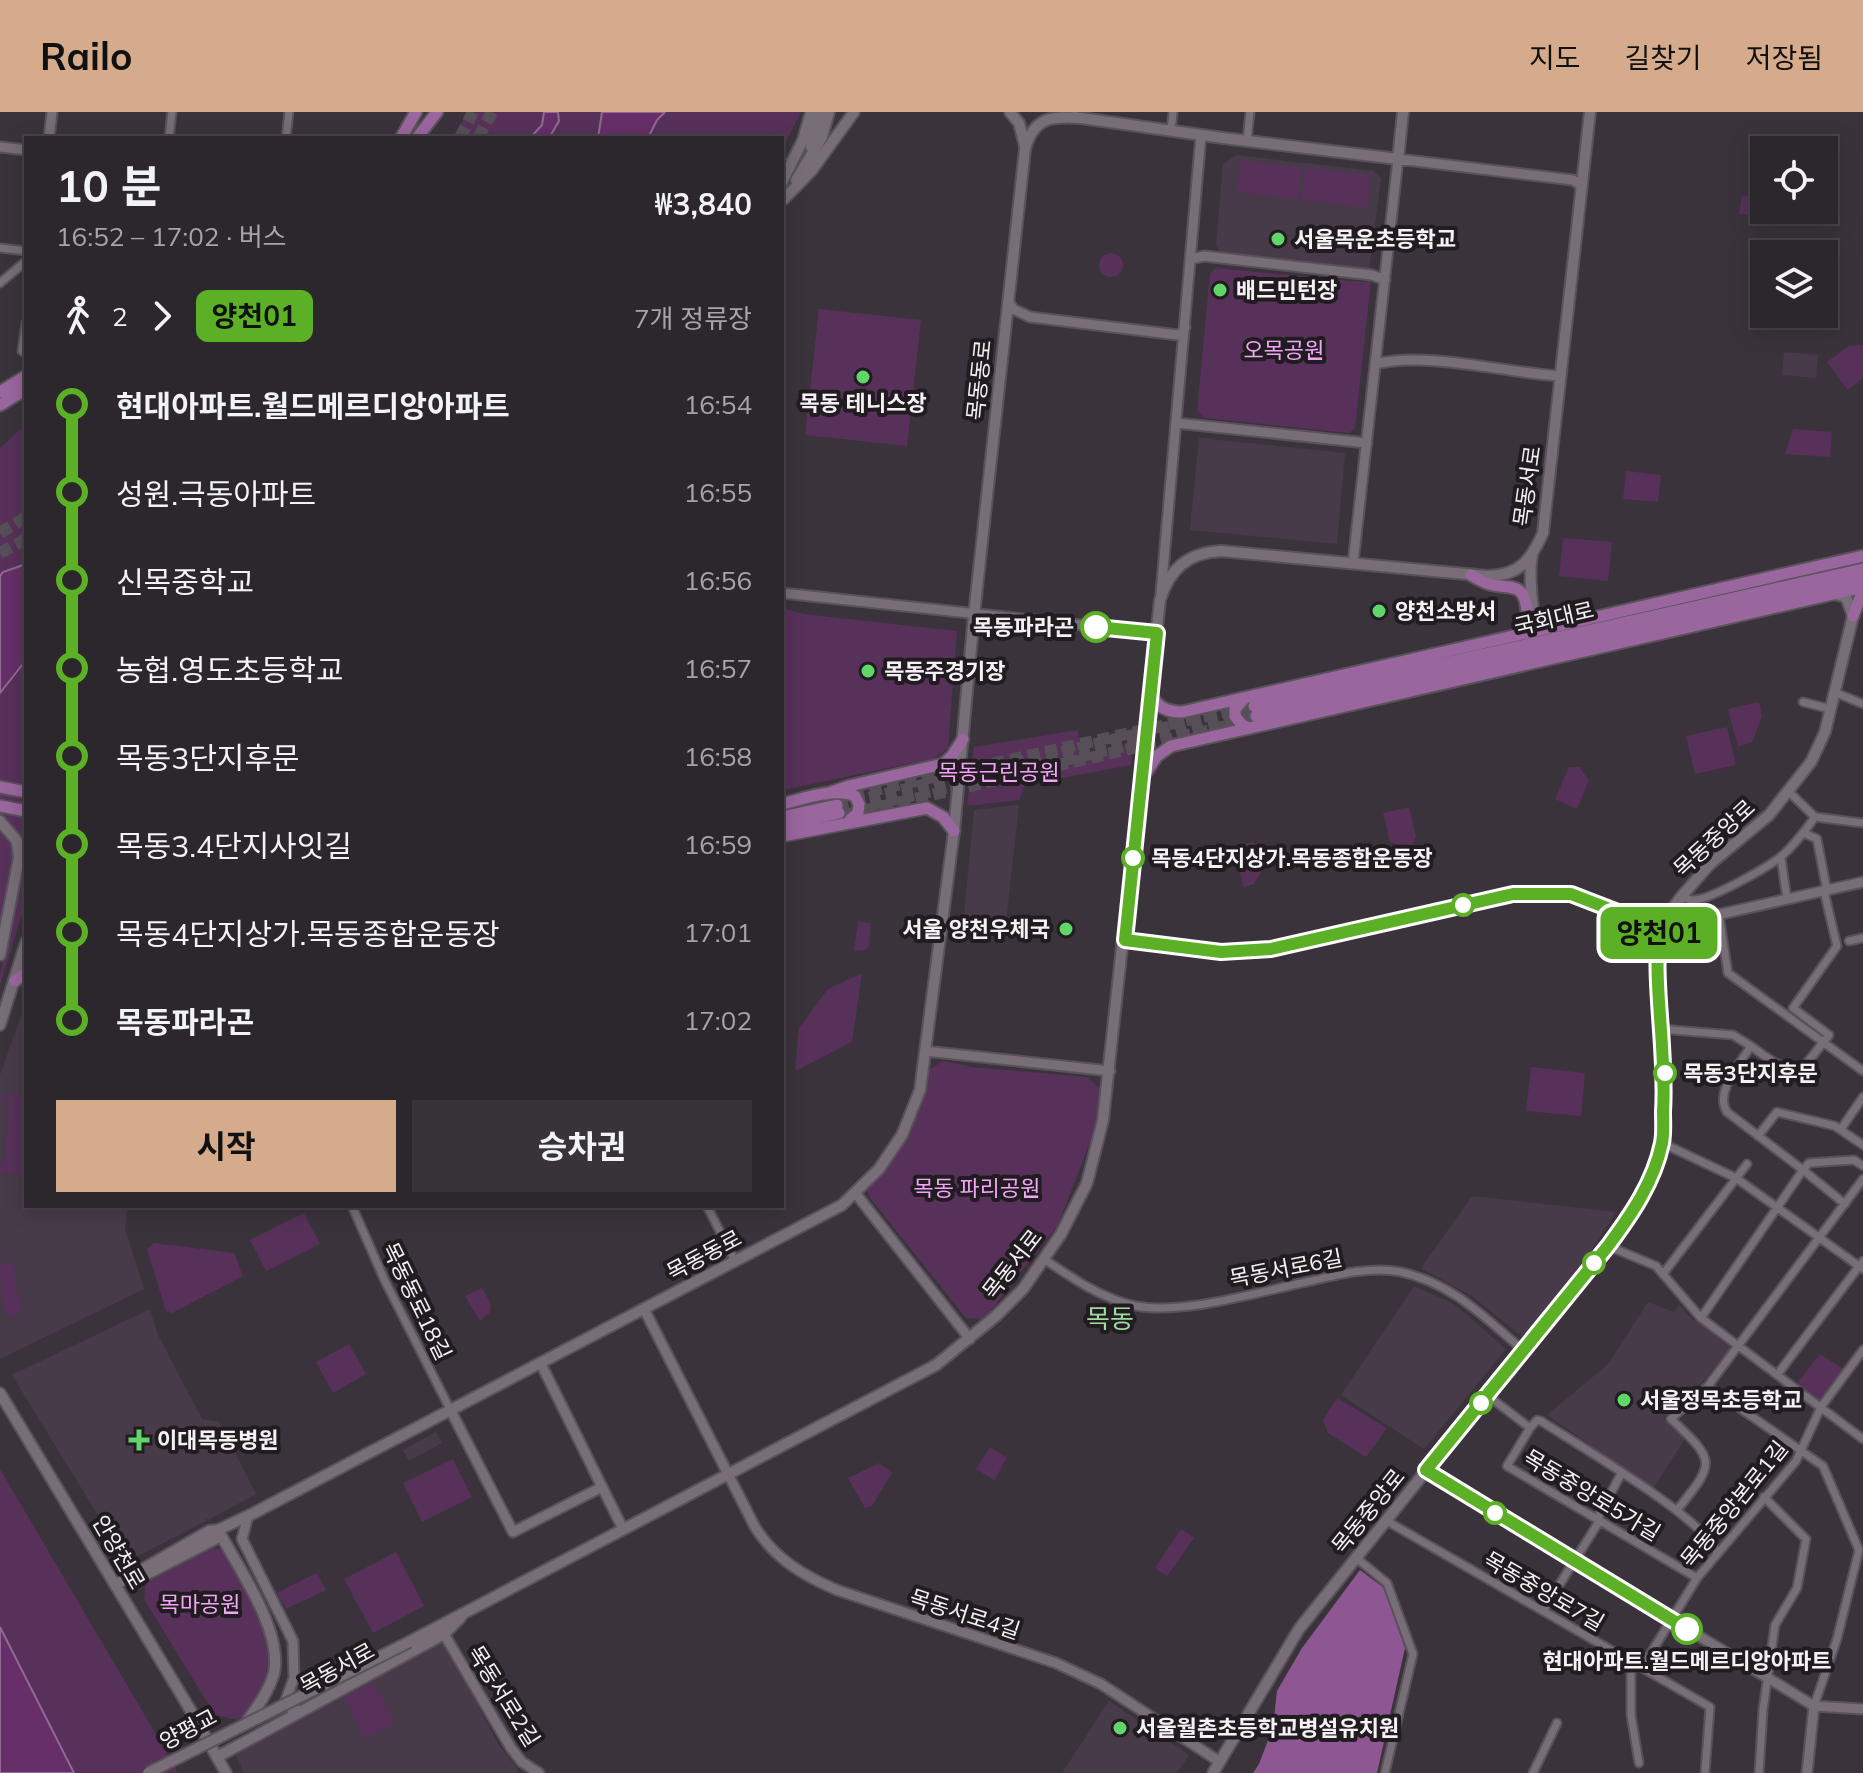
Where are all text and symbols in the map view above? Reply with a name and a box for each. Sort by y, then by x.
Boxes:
text: Railo [40,32,132,80]
text: 지도 [1529,40,1580,75]
text: 길찾기 [1624,40,1702,75]
text: 저장됨 [1746,40,1823,75]
map controls [1750,136,1838,328]
button: locate [1750,136,1838,224]
text: 10 분 [56,158,161,213]
text: ₩3,840 [655,185,752,223]
text: 16:52 – 17:02 · 버스 [56,220,287,253]
place label: 서울목운초등학교 [1294,225,1456,253]
marker: 서울목운초등학교 [1269,230,1287,248]
button: layers [1750,240,1838,328]
place label: 배드민턴장 [1236,276,1337,304]
marker: 배드민턴장 [1211,281,1229,299]
icon: walk [56,294,100,338]
icon: forward [140,294,184,338]
text: 양천01 [212,298,297,333]
text: 2 [112,300,128,333]
text: 7개 정류장 [634,302,752,335]
park label: 오목공원 [1244,336,1324,364]
street label: 목동동로 [961,338,997,422]
marker: 목동 테니스장 [854,368,872,386]
text: 현대아파트.월드메르디앙아파트 [116,387,510,425]
text: 16:54 [684,388,752,421]
place label: 목동 테니스장 [799,389,927,417]
street label: 목동서로 [1508,444,1546,528]
text: 성원.극동아파트 [116,475,316,513]
text: 16:55 [684,476,752,509]
text: 신목중학교 [116,563,254,601]
text: 16:56 [684,564,752,597]
street label: 국회대로 [1511,595,1597,641]
place label: 양천소방서 [1395,597,1496,625]
marker: 양천소방서 [1370,602,1388,620]
marker: 목동파라곤 [1081,612,1111,642]
place label: 목동파라곤 [973,613,1074,641]
text: 농협.영도초등학교 [116,651,344,689]
text: 16:57 [684,652,752,685]
place label: 목동주경기장 [884,657,1005,685]
marker: 목동주경기장 [859,662,877,680]
text: 목동3단지후문 [116,739,300,777]
text: 16:58 [684,740,752,773]
park label: 목동근린공원 [938,758,1060,786]
street label: 목동중앙로 [1667,793,1761,883]
text: 목동3.4단지사잇길 [116,827,352,865]
text: 16:59 [684,828,752,861]
place label: 목동4단지상가.목동종합운동장 [1151,844,1433,872]
marker: 목동4단지상가.목동종합운동장 [1122,847,1144,869]
unlabelled marker [1452,894,1474,916]
line badge: 양천01 [1603,907,1715,959]
text: 목동4단지상가.목동종합운동장 [116,915,500,953]
place label: 서울 양천우체국 [902,915,1050,943]
text: 양천01 [1616,915,1702,950]
text: 17:01 [684,916,752,949]
marker: 서울 양천우체국 [1057,920,1075,938]
text: 목동파라곤 [116,1003,254,1041]
text: 17:02 [684,1004,752,1037]
place label: 목동3단지후문 [1683,1059,1818,1087]
marker: 목동3단지후문 [1654,1062,1676,1084]
button: 시작 [56,1100,396,1192]
button: 승차권 [412,1100,752,1192]
park label: 목동 파리공원 [913,1174,1041,1202]
street label: 목동서로 [976,1223,1048,1305]
street label: 목동동로 [662,1224,746,1286]
street label: 목동동로18길 [376,1238,458,1364]
street label: 목동서로6길 [1227,1243,1345,1293]
unlabelled marker [1583,1252,1605,1274]
district label: 목동 [1086,1302,1134,1335]
place label: 서울정목초등학교 [1640,1386,1802,1414]
marker: 서울정목초등학교 [1615,1391,1633,1409]
unlabelled marker [1470,1392,1492,1414]
place label: 이대목동병원 [157,1426,278,1454]
marker: 이대목동병원 [128,1429,150,1451]
street label: 목동중앙본로1길 [1674,1435,1794,1573]
street label: 목동중앙로5가길 [1518,1443,1666,1547]
street label: 목동중앙로 [1325,1463,1411,1559]
unlabelled marker [1484,1502,1506,1524]
street label: 안양천로 [87,1510,151,1594]
street label: 목동중앙로7길 [1479,1545,1609,1637]
street label: 목동서로4길 [906,1583,1024,1645]
park label: 목마공원 [160,1590,240,1618]
marker: 현대아파트.월드메르디앙아파트 [1672,1614,1702,1644]
street label: 목동서로 [295,1636,379,1700]
street label: 목동서로2길 [462,1640,546,1752]
place label: 현대아파트.월드메르디앙아파트 [1543,1647,1831,1675]
street label: 양평교 [155,1702,221,1756]
place label: 서울월촌초등학교병설유치원 [1136,1714,1399,1742]
marker: 서울월촌초등학교병설유치원 [1111,1719,1129,1737]

